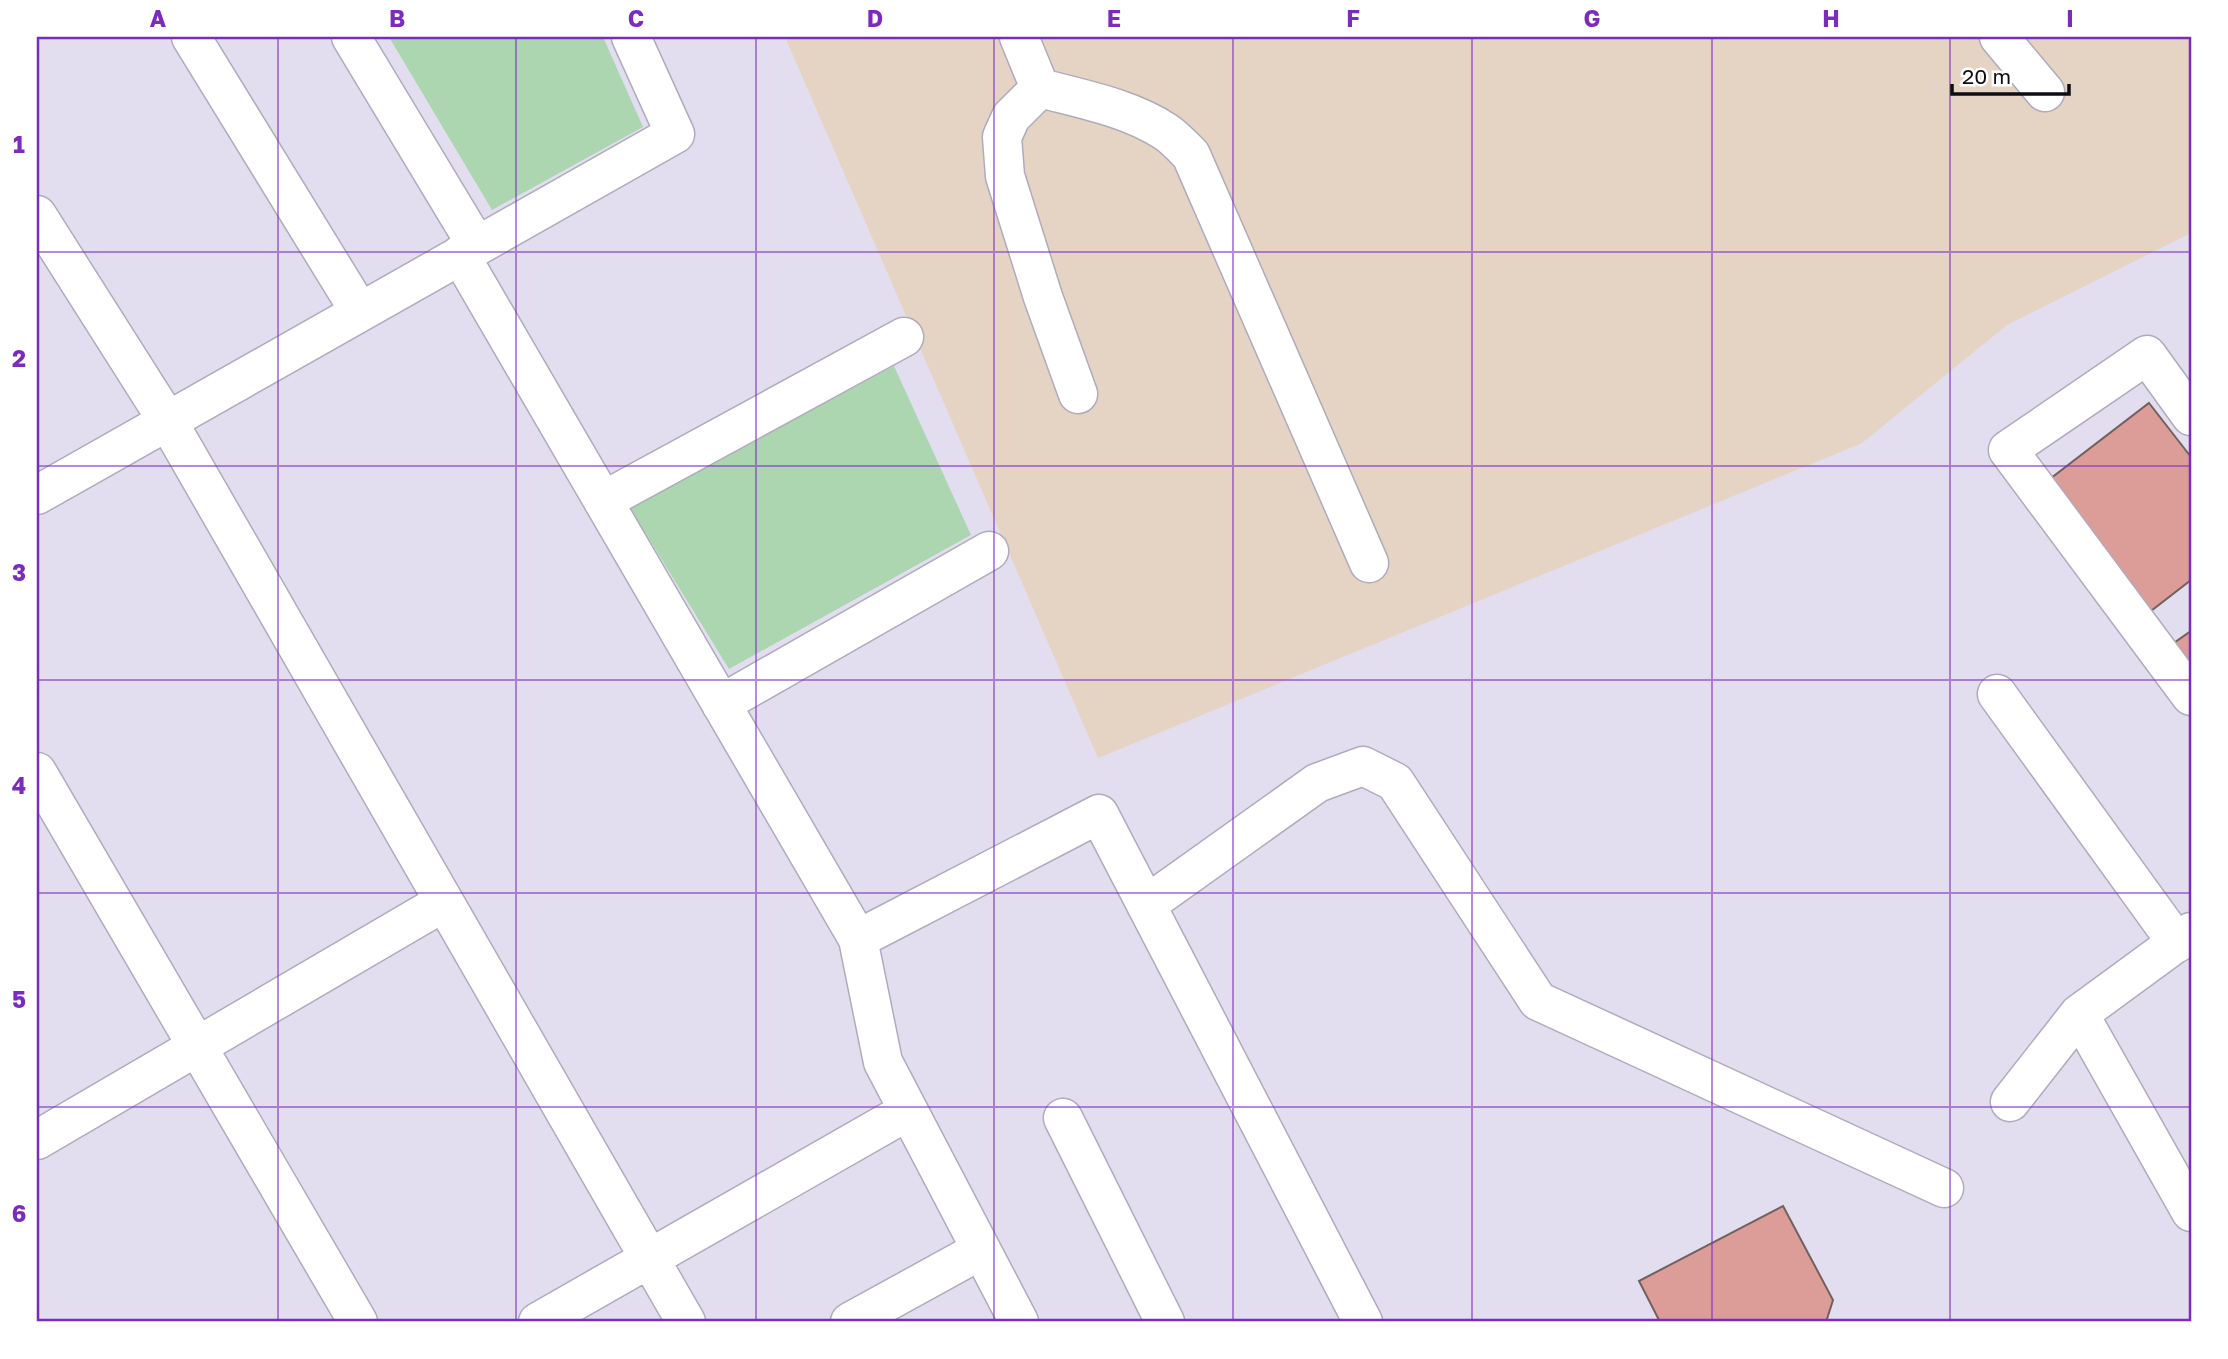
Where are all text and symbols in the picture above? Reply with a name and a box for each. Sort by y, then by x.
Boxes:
text: A [150,4,167,32]
text: B [389,4,405,32]
text: C [628,4,644,32]
text: D [867,4,883,32]
text: E [1107,4,1121,32]
text: F [1346,4,1360,32]
text: G [1584,4,1600,32]
text: H [1822,4,1840,32]
text: I [2066,4,2074,32]
scale bar [1952,52,2069,96]
text: 20 m [1962,63,2011,89]
text: 1 [13,130,25,158]
text: 2 [12,344,26,372]
text: 3 [12,558,26,586]
text: 4 [12,771,26,799]
text: 5 [12,985,26,1013]
text: 6 [12,1199,26,1227]

